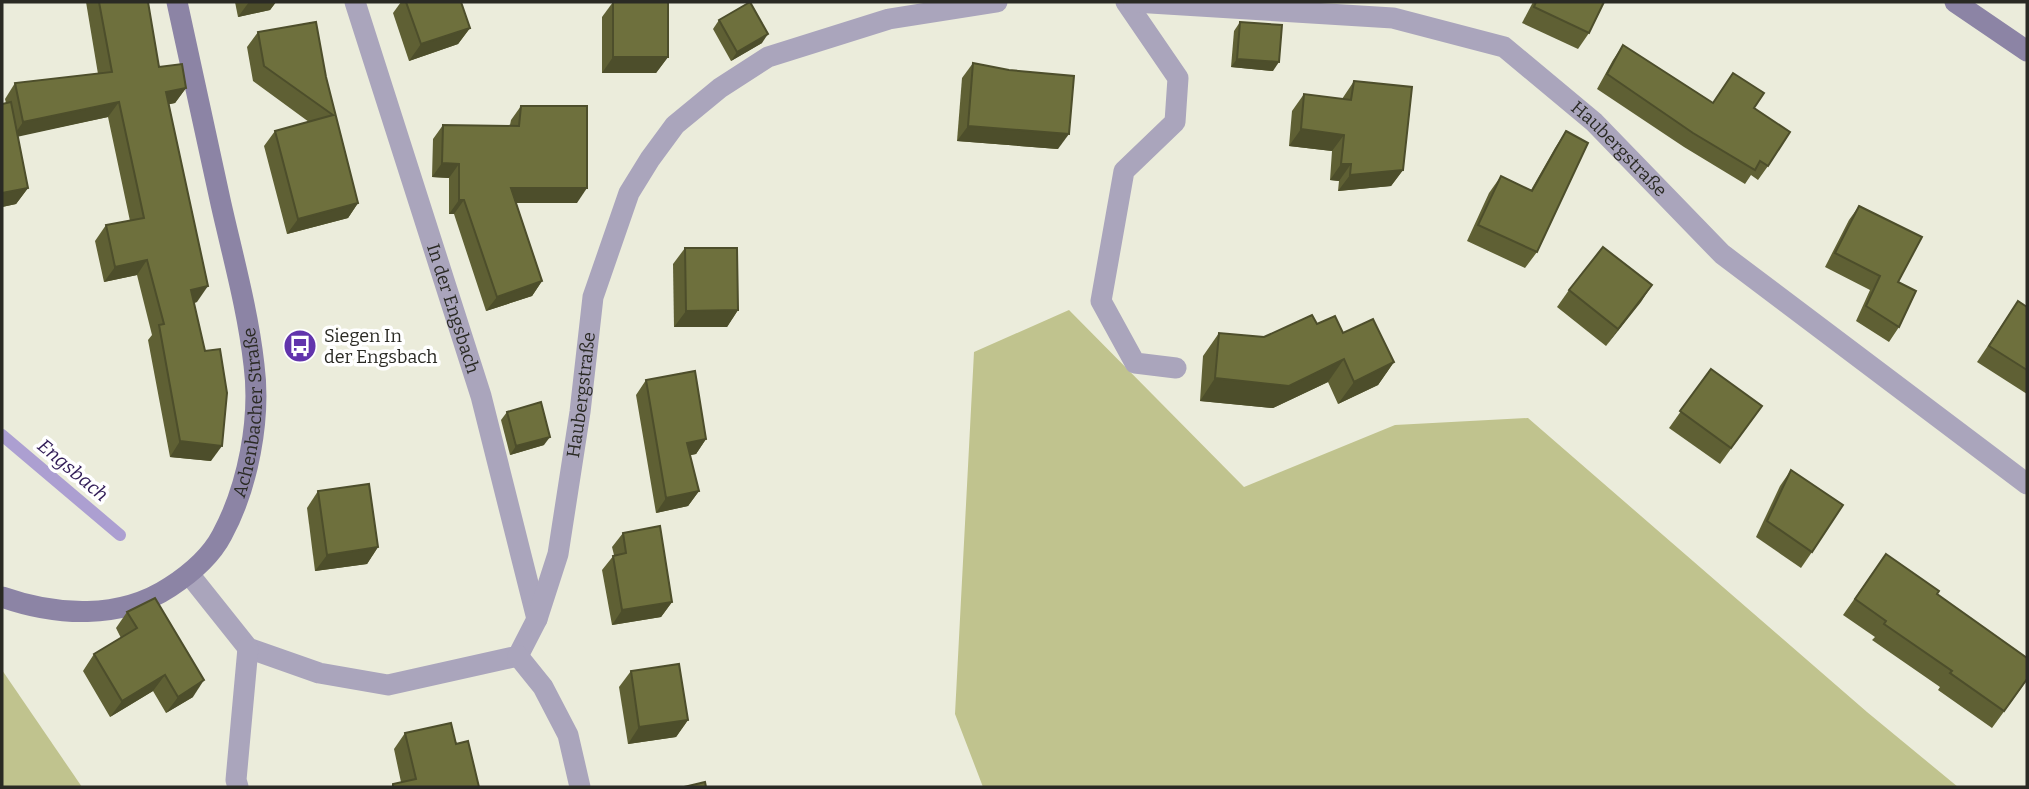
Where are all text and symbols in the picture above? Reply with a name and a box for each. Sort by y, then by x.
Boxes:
street label: Haubergstraße [1566,96,1671,201]
street label: In der Engsbach [422,241,484,376]
place label: Siegen In der Engsbach [324,325,437,368]
street label: Achenbacher Straße [228,326,267,500]
bus stop icon: Siegen In der Engsbach [281,327,319,365]
street label: Haubergstraße [562,331,600,459]
water label: Engsbach [33,434,113,506]

